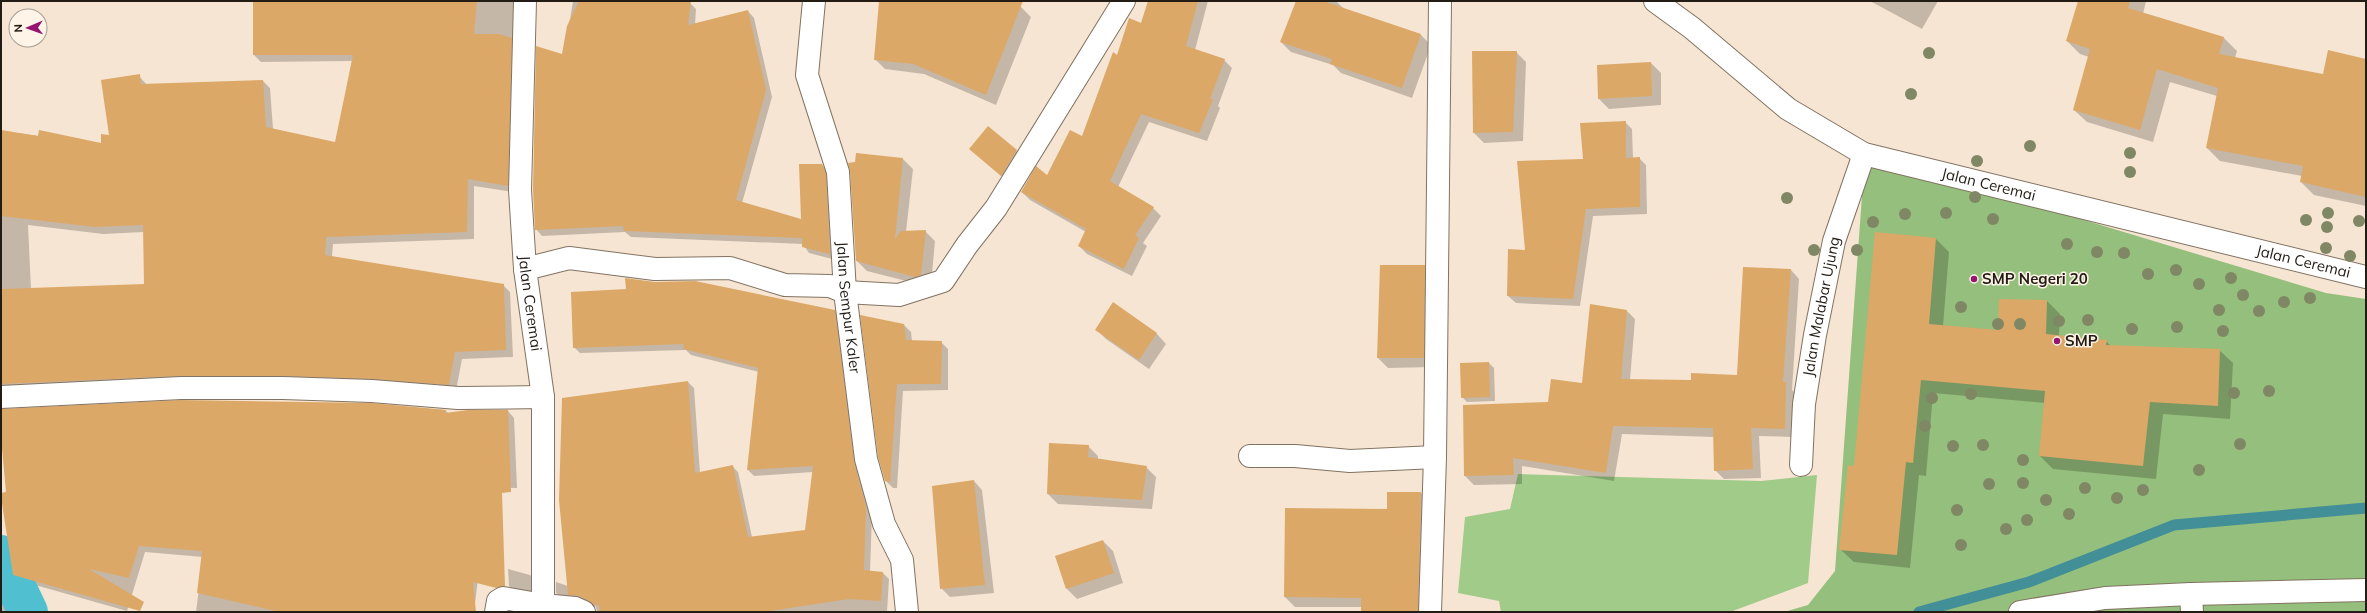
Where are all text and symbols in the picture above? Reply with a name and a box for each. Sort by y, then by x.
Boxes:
north arrow [8,8,48,48]
text: N [11,24,25,33]
street label: Jalan Ceremai [1940,163,2038,205]
street label: Jalan Malabar Ujung [1799,235,1844,378]
street label: Jalan Ceremai [2254,240,2353,282]
street label: Jalan Sempur Kaler [833,241,865,375]
street label: Jalan Ceremai [515,255,546,352]
place label: SMP Negeri 20 [1982,269,2088,288]
marker: SMP Negeri 20 [1969,274,1979,284]
place label: SMP [2065,331,2098,350]
marker: SMP [2052,336,2062,346]

